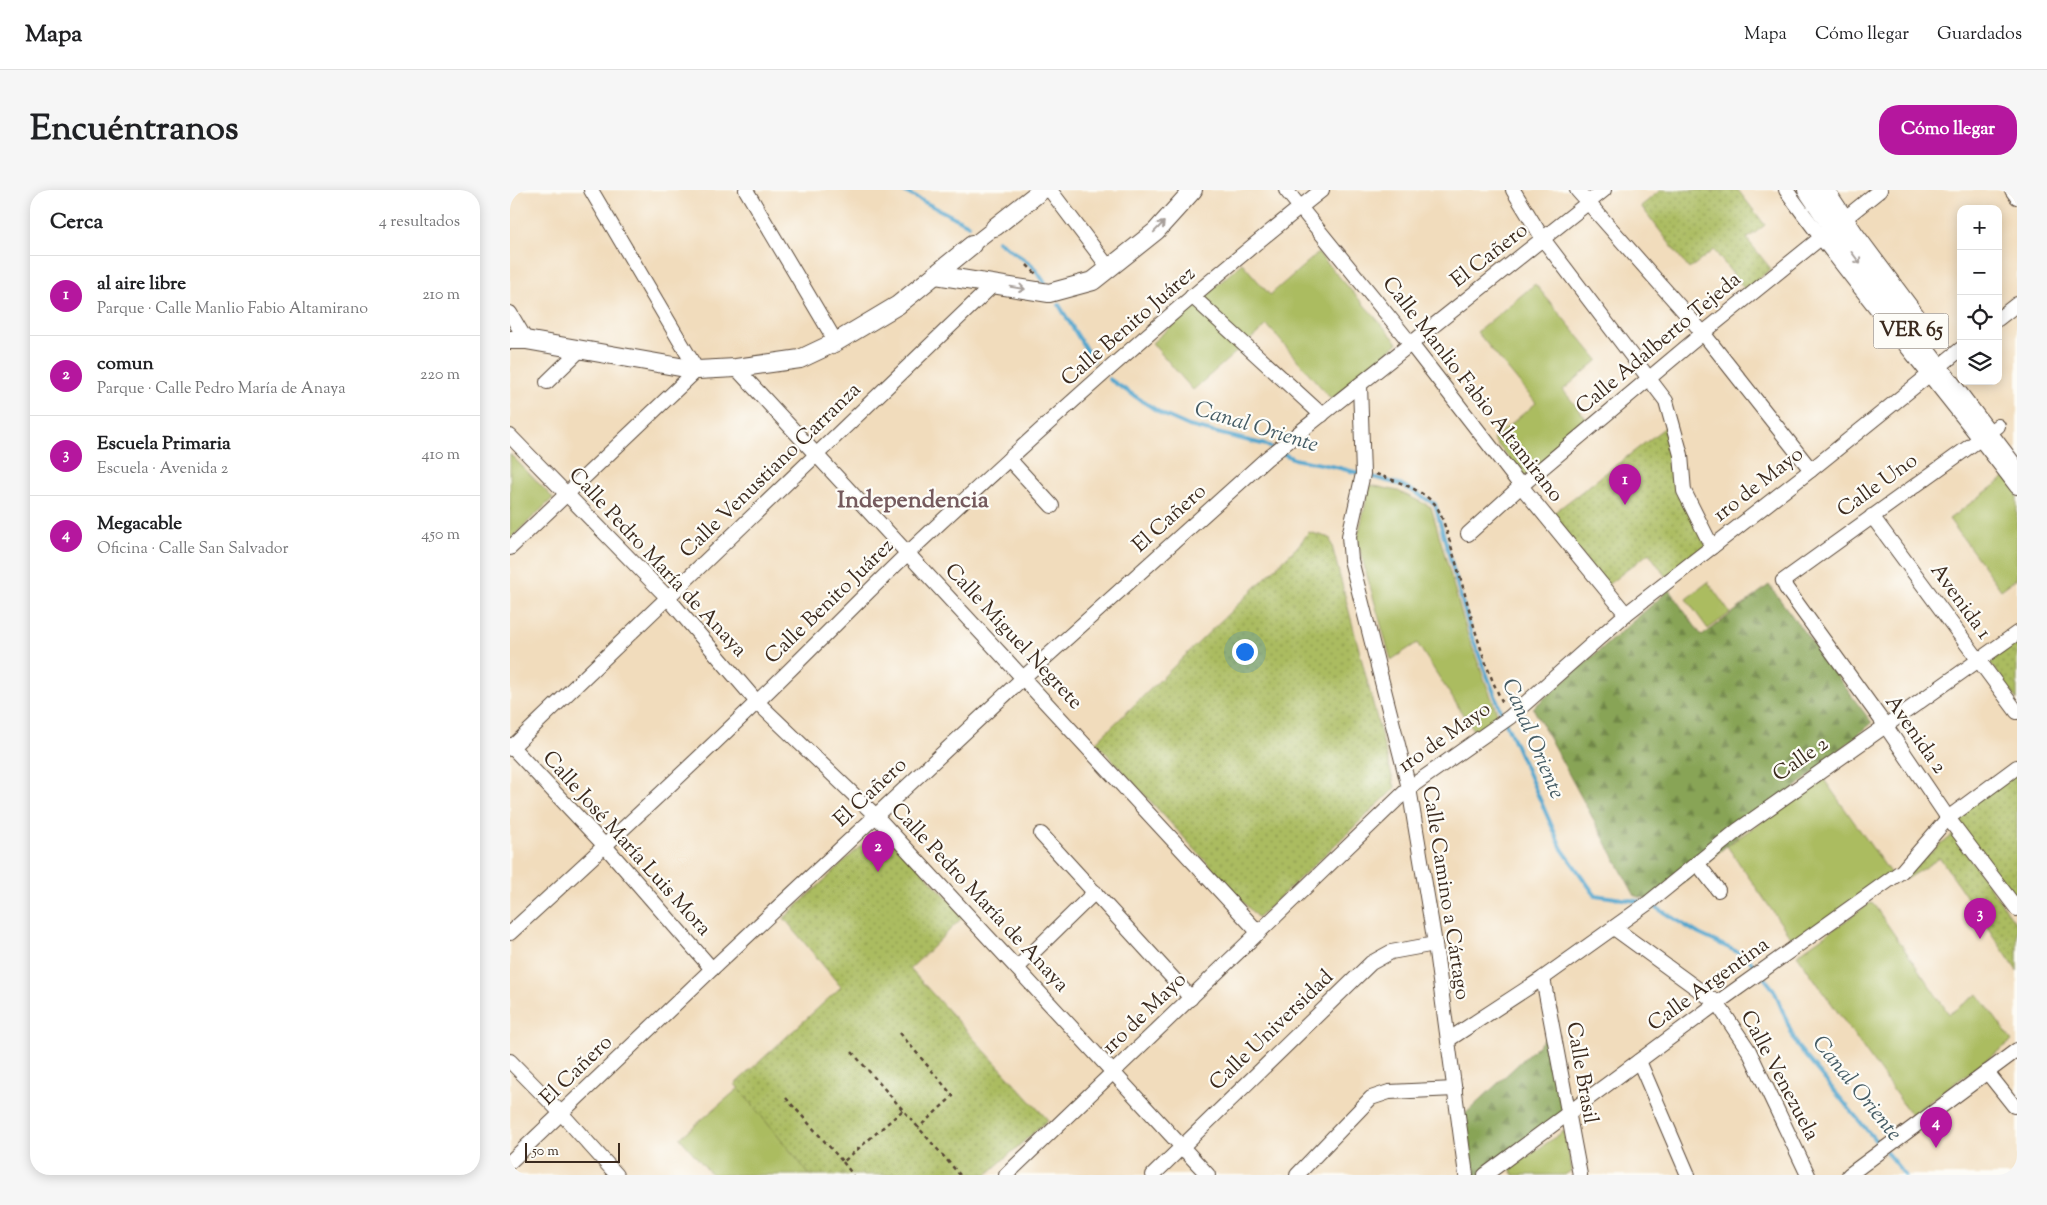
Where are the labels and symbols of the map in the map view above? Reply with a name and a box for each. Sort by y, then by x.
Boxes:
street label: El Cañero [1445,216,1535,296]
one-way arrow [1153,221,1165,233]
one-way arrow [1850,251,1861,264]
street label: Calle Benito Juárez [1055,260,1203,394]
street label: Calle Adalberto Tejeda [1570,266,1748,422]
street label: Calle Manlio Fabio Altamirano [1374,271,1570,509]
one-way arrow [1010,283,1026,293]
road number: VER 65 [1874,314,1948,348]
street label: Calle Venustiano Carranza [674,376,869,566]
water label: Canal Oriente [1190,394,1322,462]
street label: 1ro de Mayo [1708,440,1810,530]
street label: Calle Uno [1832,447,1924,525]
street label: Calle Pedro María de Anaya [561,461,753,665]
pin: 1 [1609,464,1641,505]
street label: El Cañero [1126,478,1214,560]
district label: Independencia [837,484,990,518]
street label: Calle Benito Juárez [759,532,901,672]
street label: Calle Miguel Negrete [937,557,1089,717]
street label: Avenida 1 [1922,558,1998,646]
your location [1232,639,1258,665]
water label: Canal Oriente [1492,674,1572,804]
street label: Avenida 2 [1877,689,1953,781]
street label: 1ro de Mayo [1393,695,1497,781]
street label: Calle 2 [1767,730,1835,790]
street label: Calle José María Luis Mora [534,745,718,944]
street label: El Cañero [828,751,914,835]
street label: Calle Camino a Cártago [1413,784,1477,1002]
street label: Calle Pedro María de Anaya [883,796,1075,1000]
pin: 2 [862,831,894,872]
pin: 3 [1964,898,1996,939]
street label: Calle Argentina [1642,930,1776,1039]
street label: Calle Universidad [1203,964,1341,1098]
street label: 1ro de Mayo [1096,966,1194,1062]
street label: Calle Venezuela [1732,1005,1826,1147]
street label: Calle Brasil [1557,1020,1605,1126]
street label: El Cañero [534,1029,620,1113]
water label: Canal Oriente [1803,1029,1909,1149]
pin: 4 [1920,1107,1952,1148]
scale bar [525,1140,620,1163]

